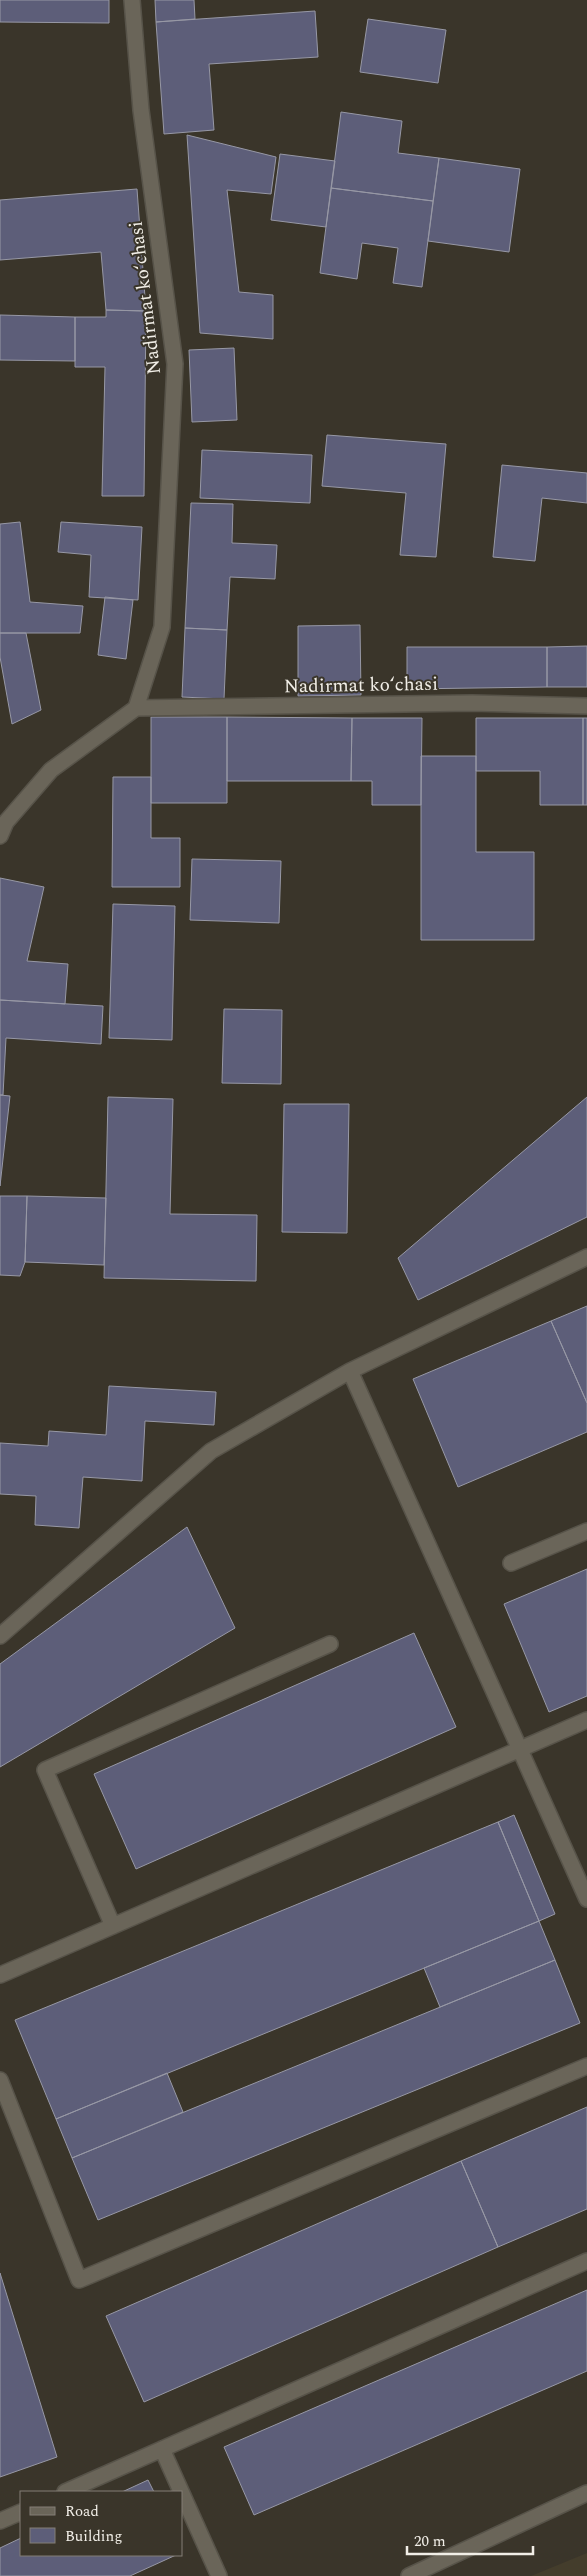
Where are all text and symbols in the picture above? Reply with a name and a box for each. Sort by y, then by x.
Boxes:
street label: Nadirmat koʻchasi [122,220,169,376]
street label: Nadirmat koʻchasi [284,670,438,701]
legend [20,2491,182,2556]
text: Road [65,2500,99,2523]
scale bar [407,2524,533,2556]
text: Building [65,2525,122,2548]
text: 20 m [414,2530,446,2553]

